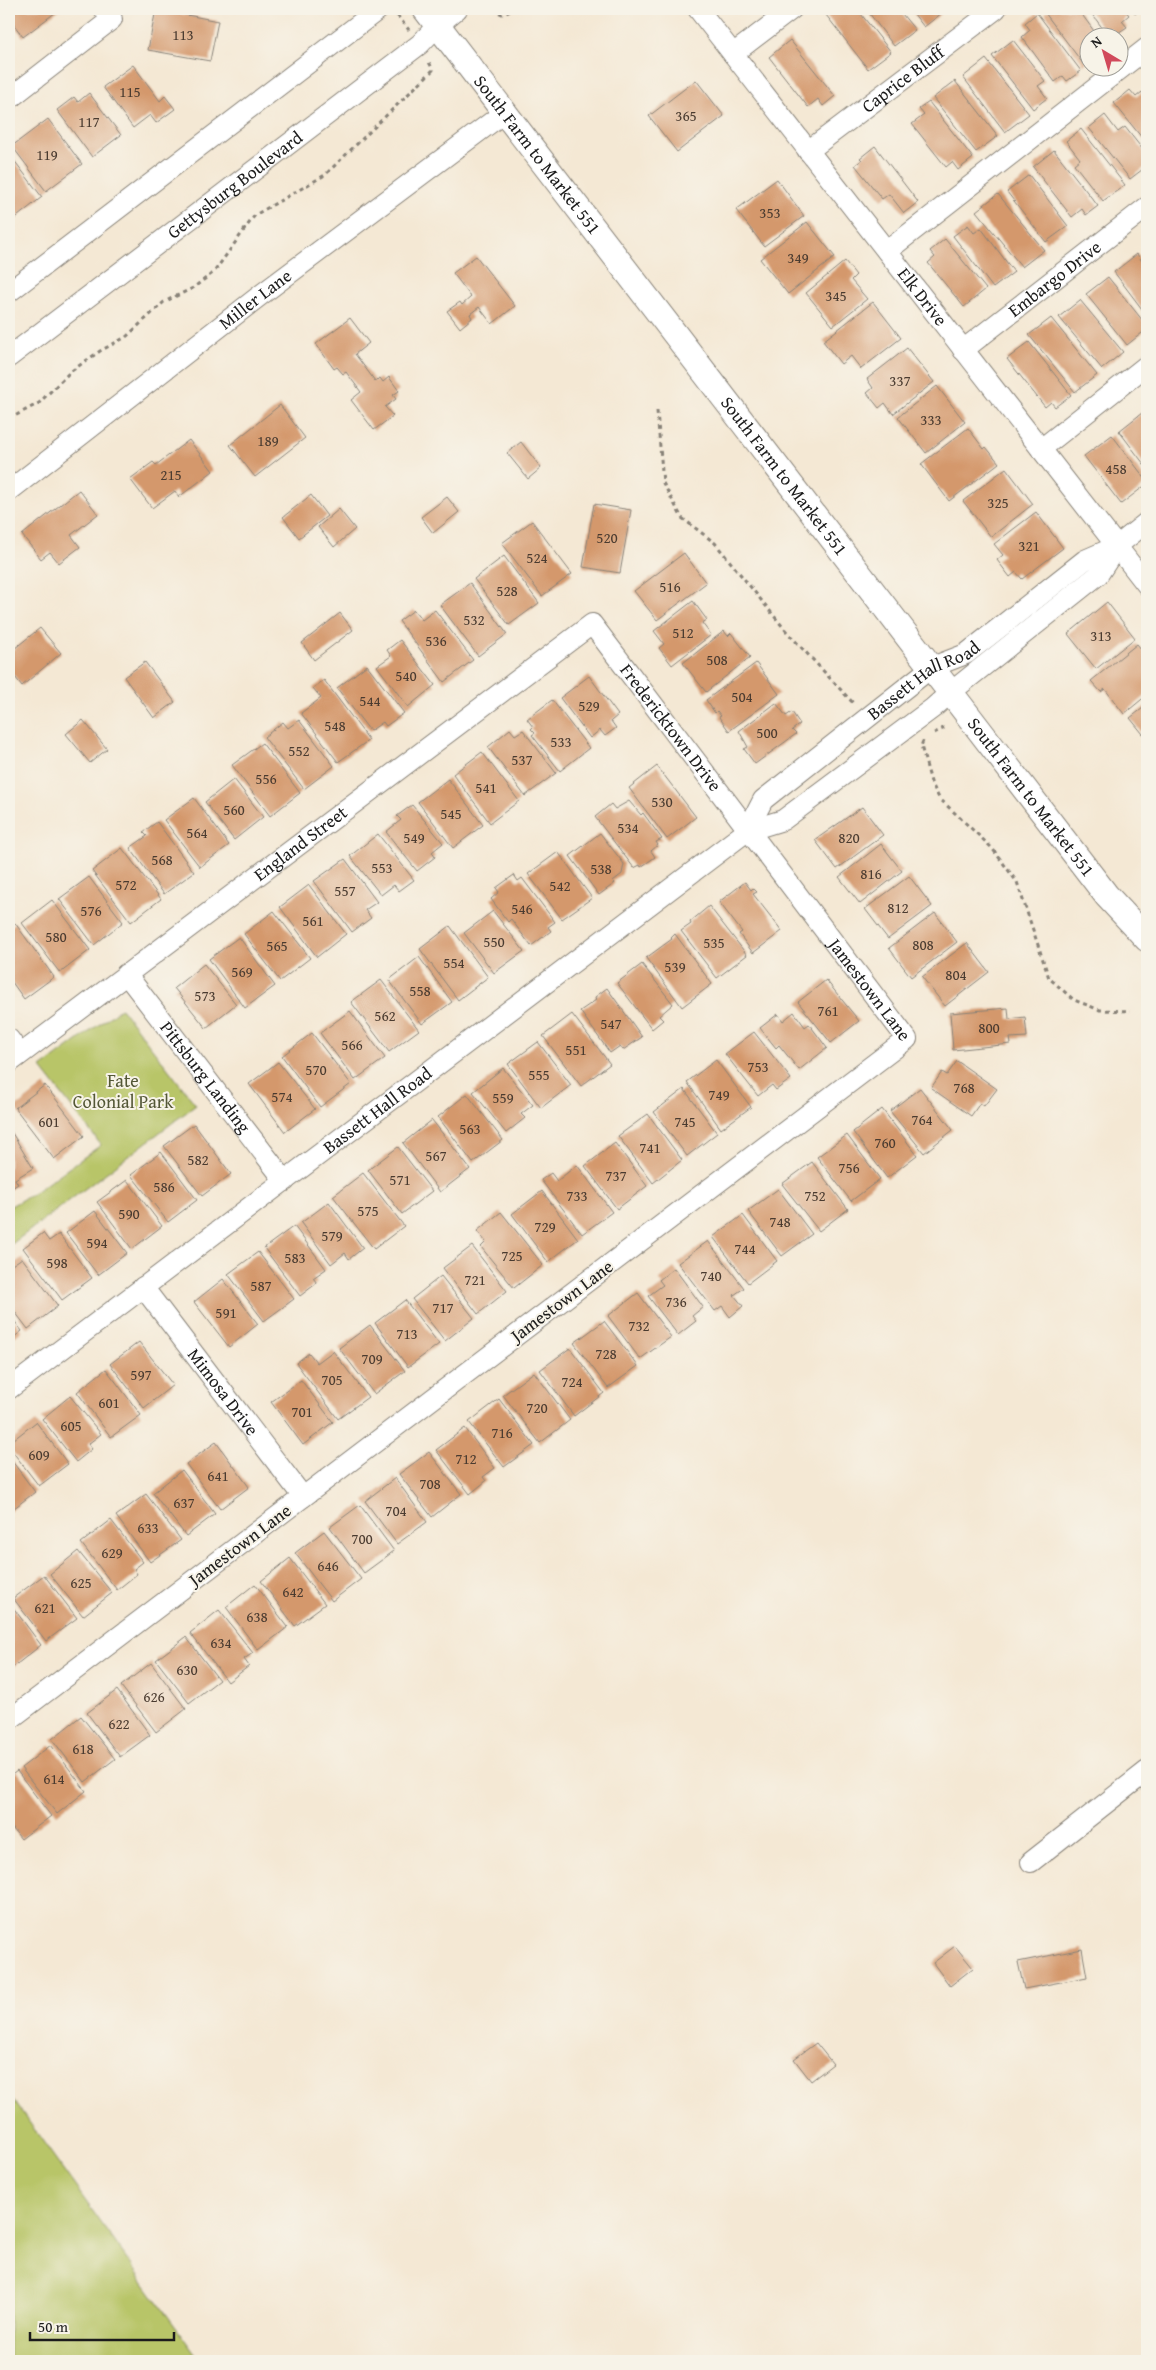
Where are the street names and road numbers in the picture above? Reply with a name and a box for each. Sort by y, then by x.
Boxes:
street label: Caprice Bluff [856,37,952,119]
street label: South Farm to Market 551 [468,69,608,240]
street label: Gettysburg Boulevard [161,124,308,245]
street label: Embargo Drive [1002,234,1107,323]
street label: Miller Lane [213,262,297,336]
street label: Elk Drive [891,262,954,332]
street label: South Farm to Market 551 [714,390,854,561]
street label: Bassett Hall Road [861,634,986,726]
street label: Fredericktown Drive [614,658,729,797]
street label: South Farm to Market 551 [961,711,1101,882]
street label: England Street [248,798,353,887]
street label: Jamestown Lane [821,931,918,1046]
street label: Pittsburg Landing [154,1015,257,1139]
street label: Bassett Hall Road [317,1060,438,1160]
street label: Jamestown Lane [503,1253,619,1349]
street label: Mimosa Drive [181,1342,266,1441]
street label: Jamestown Lane [181,1497,297,1593]

